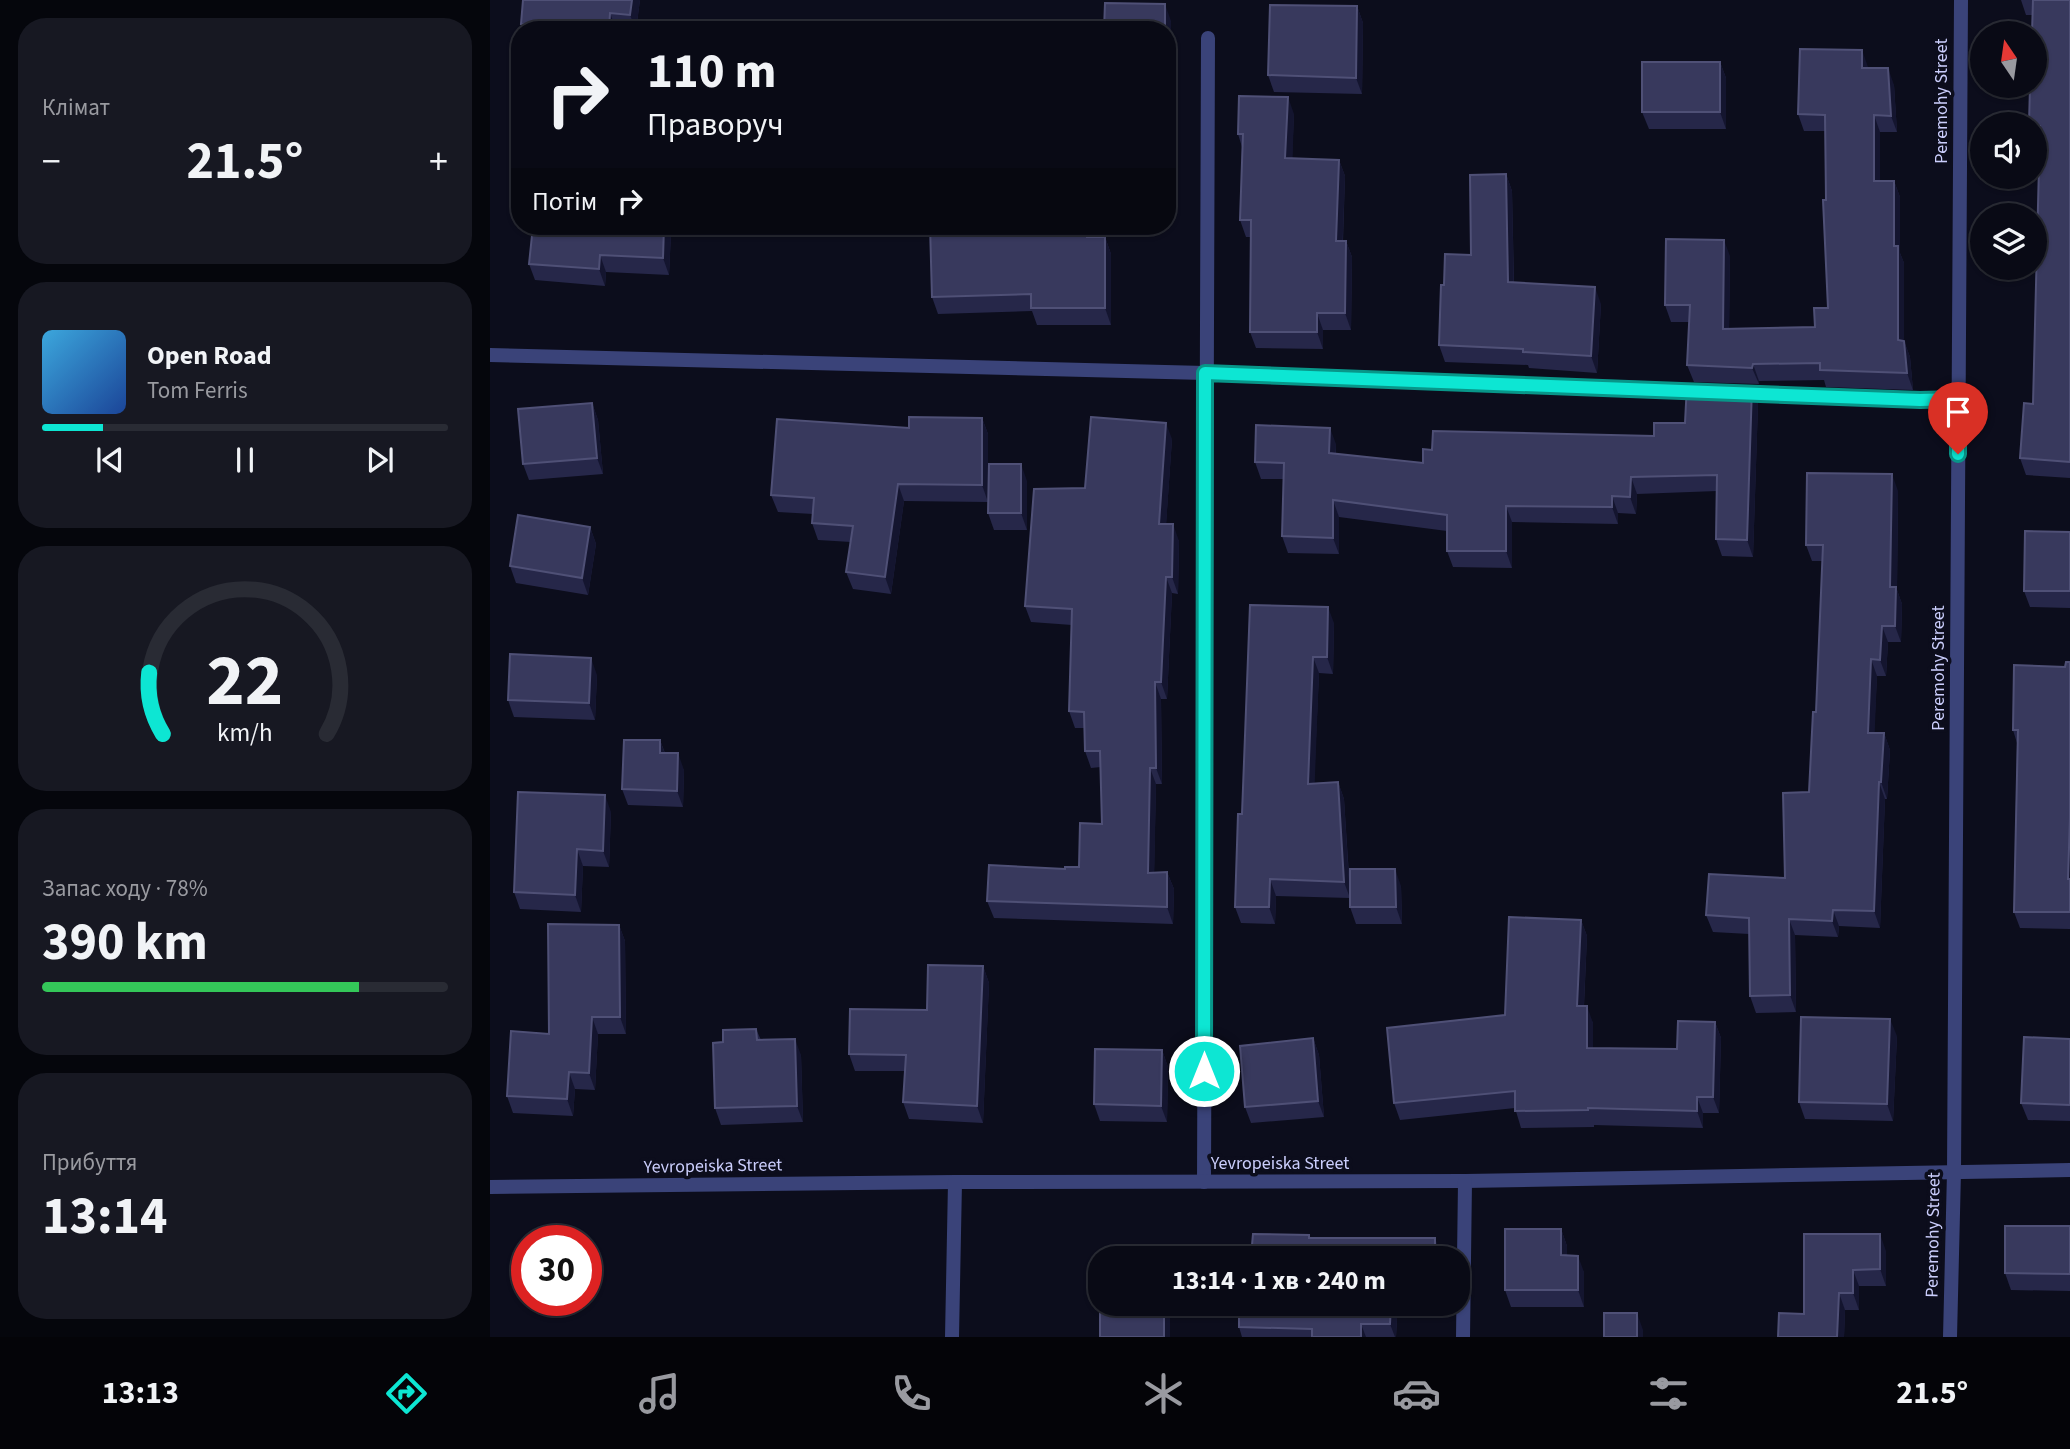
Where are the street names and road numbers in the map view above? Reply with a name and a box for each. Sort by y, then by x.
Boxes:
street label: Peremohy Street [1929,38,1954,164]
street label: Peremohy Street [1926,605,1951,731]
street label: Yevropeiska Street [1210,1151,1349,1176]
street label: Yevropeiska Street [643,1152,782,1180]
street label: Peremohy Street [1919,1172,1947,1298]

